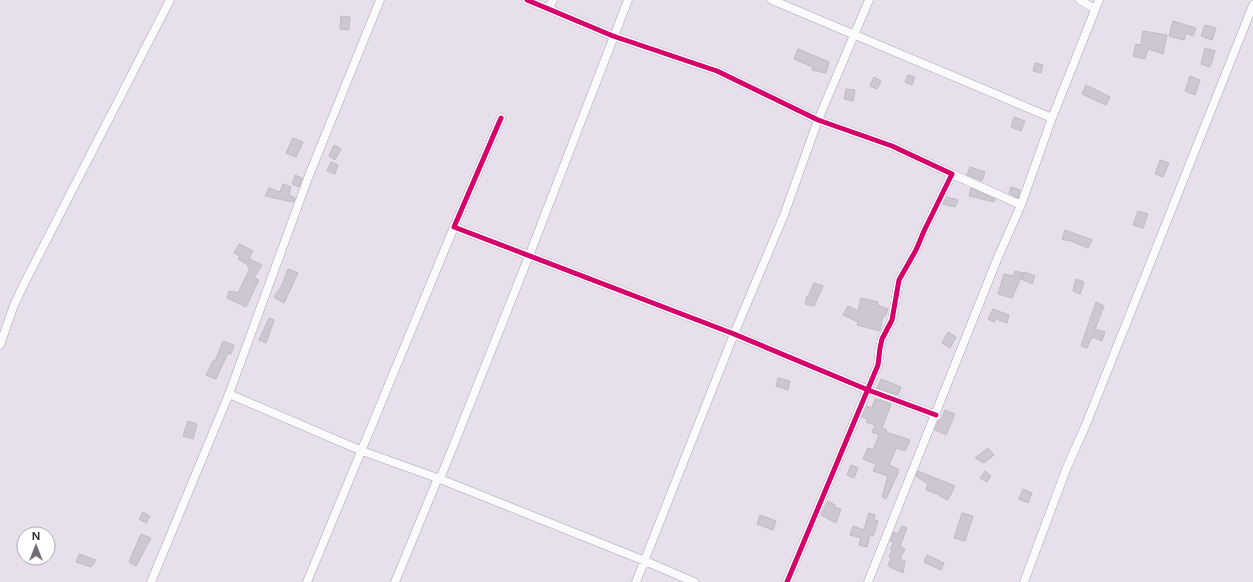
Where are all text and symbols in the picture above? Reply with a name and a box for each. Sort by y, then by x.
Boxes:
north arrow [16,526,56,566]
text: N [32,530,40,543]

